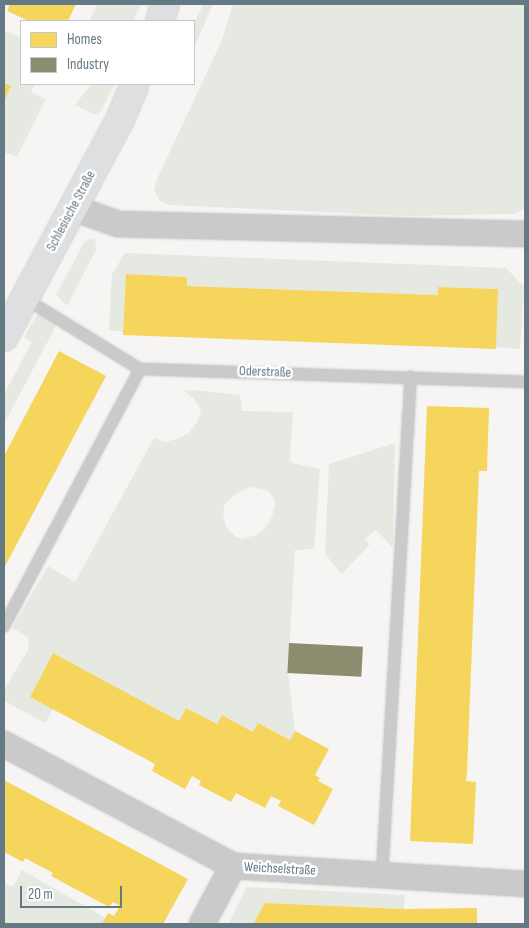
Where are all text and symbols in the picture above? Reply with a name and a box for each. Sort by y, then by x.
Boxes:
legend [20,20,195,85]
text: Homes [67,30,102,49]
text: Industry [67,55,109,74]
street label: Schlesische Straße [43,168,99,254]
street label: Oderstraße [239,363,291,381]
street label: Weichselstraße [244,859,316,879]
scale bar [22,876,125,908]
text: 20 m [28,885,53,904]

